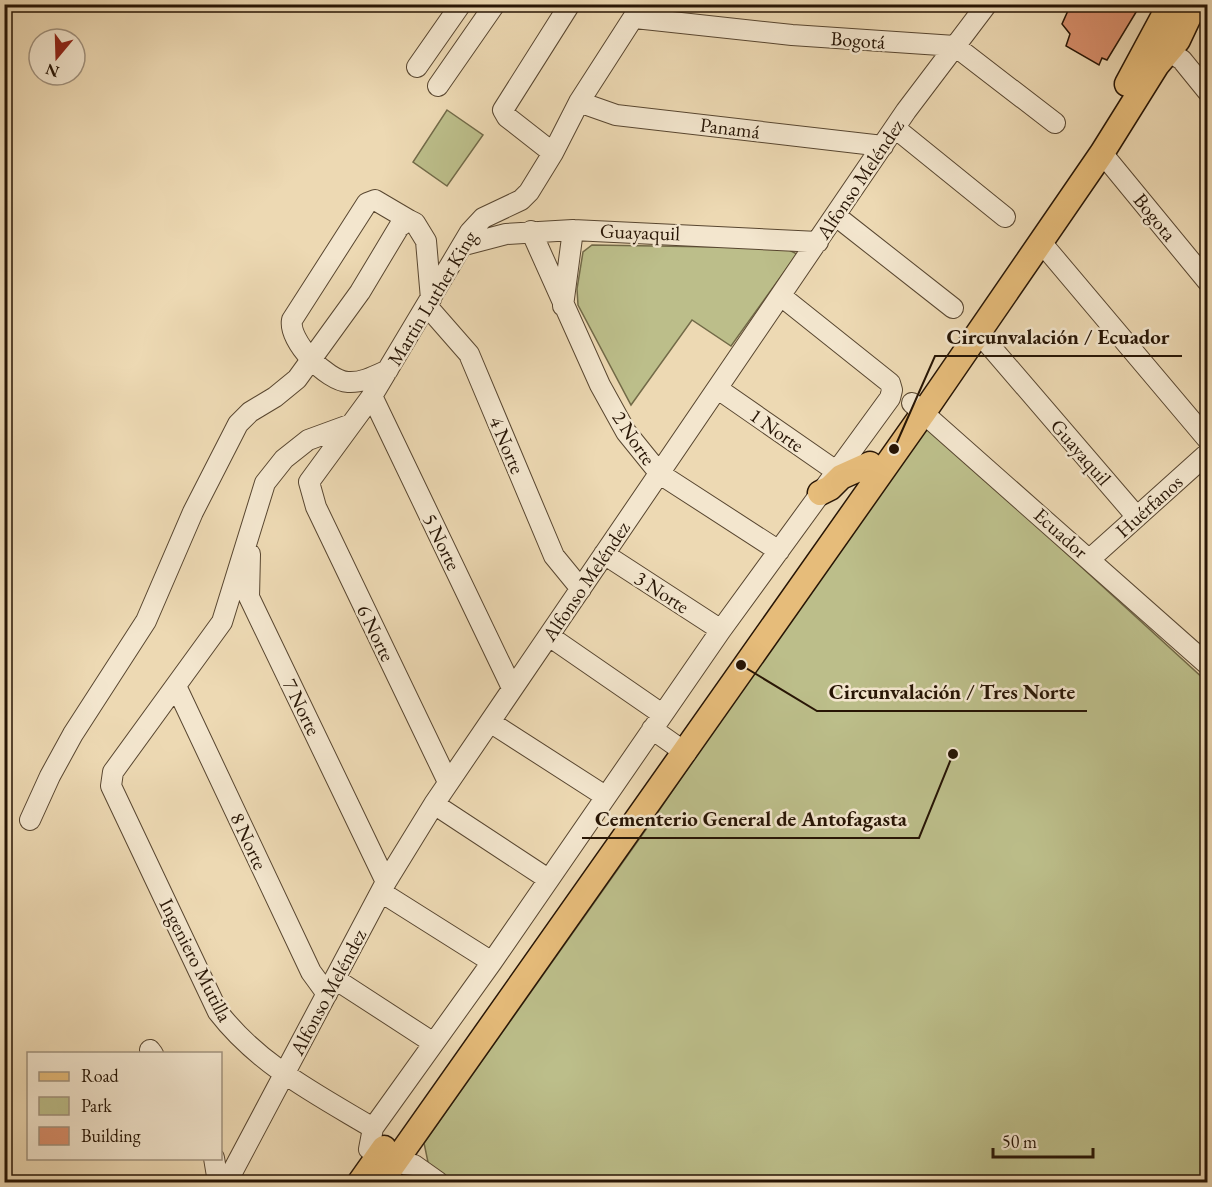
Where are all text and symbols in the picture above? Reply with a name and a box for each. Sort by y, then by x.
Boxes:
street label: Bogotá [830,25,886,55]
north arrow [27,27,87,87]
text: N [43,59,62,83]
street label: Panamá [699,111,761,145]
street label: Alfonso Meléndez [810,114,910,245]
street label: Bogota [1128,188,1182,246]
street label: Guayaquil [600,218,681,246]
street label: Martin Luther King [381,225,483,370]
callout: Circunvalación / Ecuador [935,317,1182,356]
text: Circunvalación / Ecuador [947,323,1170,350]
street label: 1 Norte [745,402,809,458]
street label: 2 Norte [606,406,662,470]
street label: 4 Norte [483,412,531,478]
street label: Guayaquil [1045,413,1117,491]
street label: Huérfanos [1110,469,1188,543]
street label: Ecuador [1028,502,1094,564]
street label: 5 Norte [417,509,467,575]
street label: Alfonso Meléndez [536,516,636,647]
street label: 3 Norte [630,565,694,619]
street label: 6 Norte [351,600,401,666]
callout: Circunvalación / Tres Norte [817,672,1087,711]
street label: 7 Norte [277,674,327,740]
text: Circunvalación / Tres Norte [829,678,1075,705]
callout: Cementerio General de Antofagasta [582,799,919,838]
text: Cementerio General de Antofagasta [595,805,908,832]
street label: 8 Norte [225,808,274,874]
street label: Ingeniero Mutilla [154,894,238,1026]
street label: Alfonso Meléndez [283,924,372,1061]
legend [27,1052,222,1160]
text: Road [81,1064,120,1087]
text: Park [81,1094,112,1117]
scale bar [993,1121,1094,1159]
text: Building [81,1124,141,1147]
text: 50 m [1002,1130,1037,1153]

